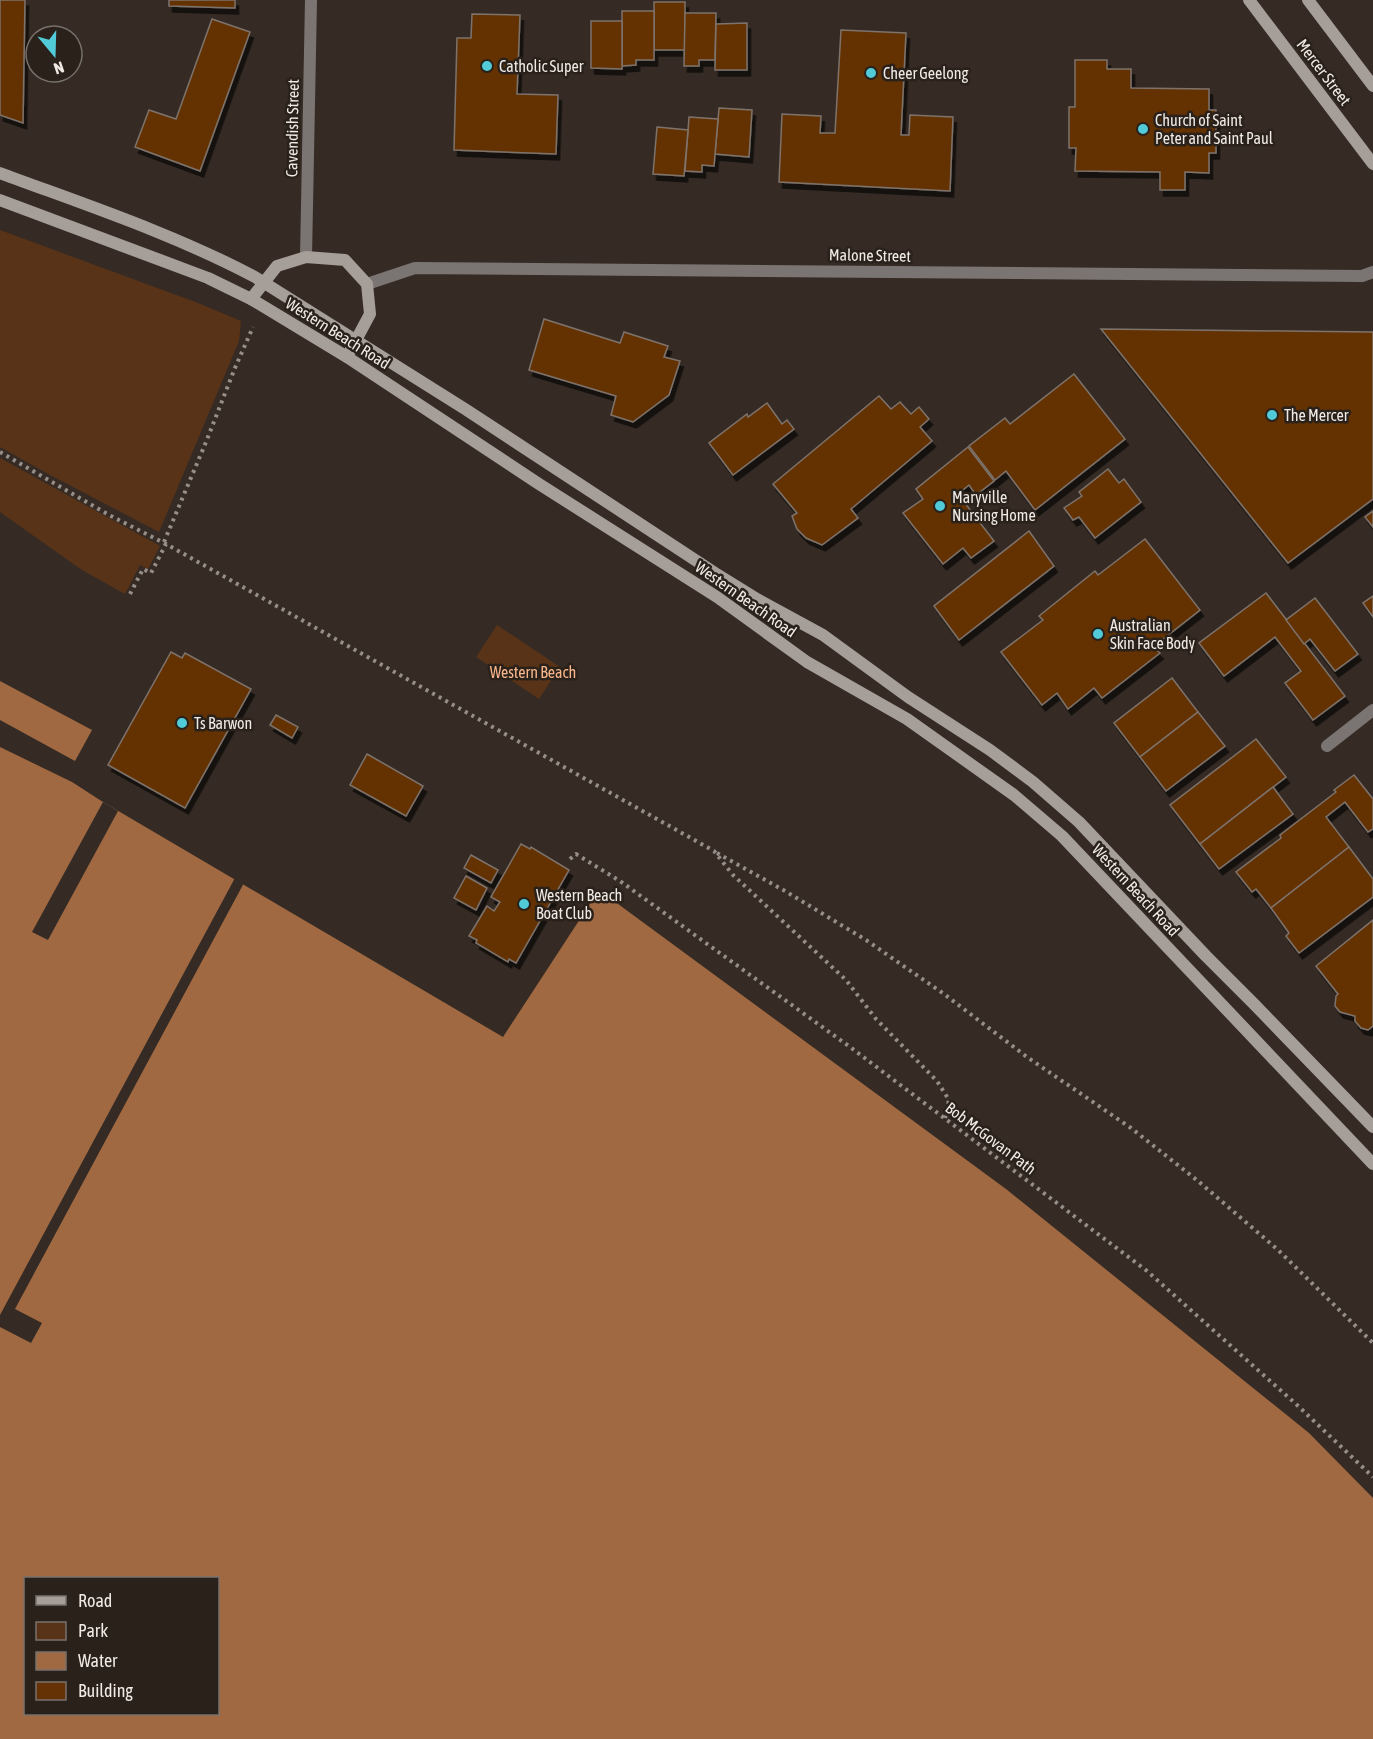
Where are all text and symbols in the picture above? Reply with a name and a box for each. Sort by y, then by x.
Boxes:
north arrow [24,24,84,84]
street label: Mercer Street [1293,35,1355,109]
place label: Catholic Super [499,57,584,76]
text: N [51,58,66,78]
marker: Catholic Super [480,59,494,73]
place label: Cheer Geelong [883,64,969,83]
marker: Cheer Geelong [864,66,878,80]
street label: Cavendish Street [282,78,302,177]
place label: Church of Saint Peter and Saint Paul [1155,111,1274,147]
marker: Church of Saint Peter and Saint Paul [1136,122,1150,136]
street label: Malone Street [829,245,912,265]
street label: Western Beach Road [283,294,393,372]
place label: The Mercer [1284,406,1349,424]
marker: The Mercer [1265,408,1279,422]
place label: Maryville Nursing Home [952,488,1036,525]
marker: Maryville Nursing Home [933,499,947,513]
street label: Western Beach Road [692,557,800,641]
place label: Australian Skin Face Body [1110,616,1196,653]
marker: Australian Skin Face Body [1091,627,1105,641]
park label: Western Beach [490,663,576,681]
place label: Ts Barwon [194,714,252,732]
marker: Ts Barwon [175,716,189,730]
street label: Western Beach Road [1089,840,1183,940]
place label: Western Beach Boat Club [536,886,622,922]
marker: Western Beach Boat Club [517,897,531,911]
street label: Bob McGovan Path [942,1098,1040,1178]
legend [24,1577,219,1715]
text: Road [78,1590,112,1611]
text: Park [78,1620,108,1641]
text: Water [78,1650,118,1671]
text: Building [78,1680,133,1701]

